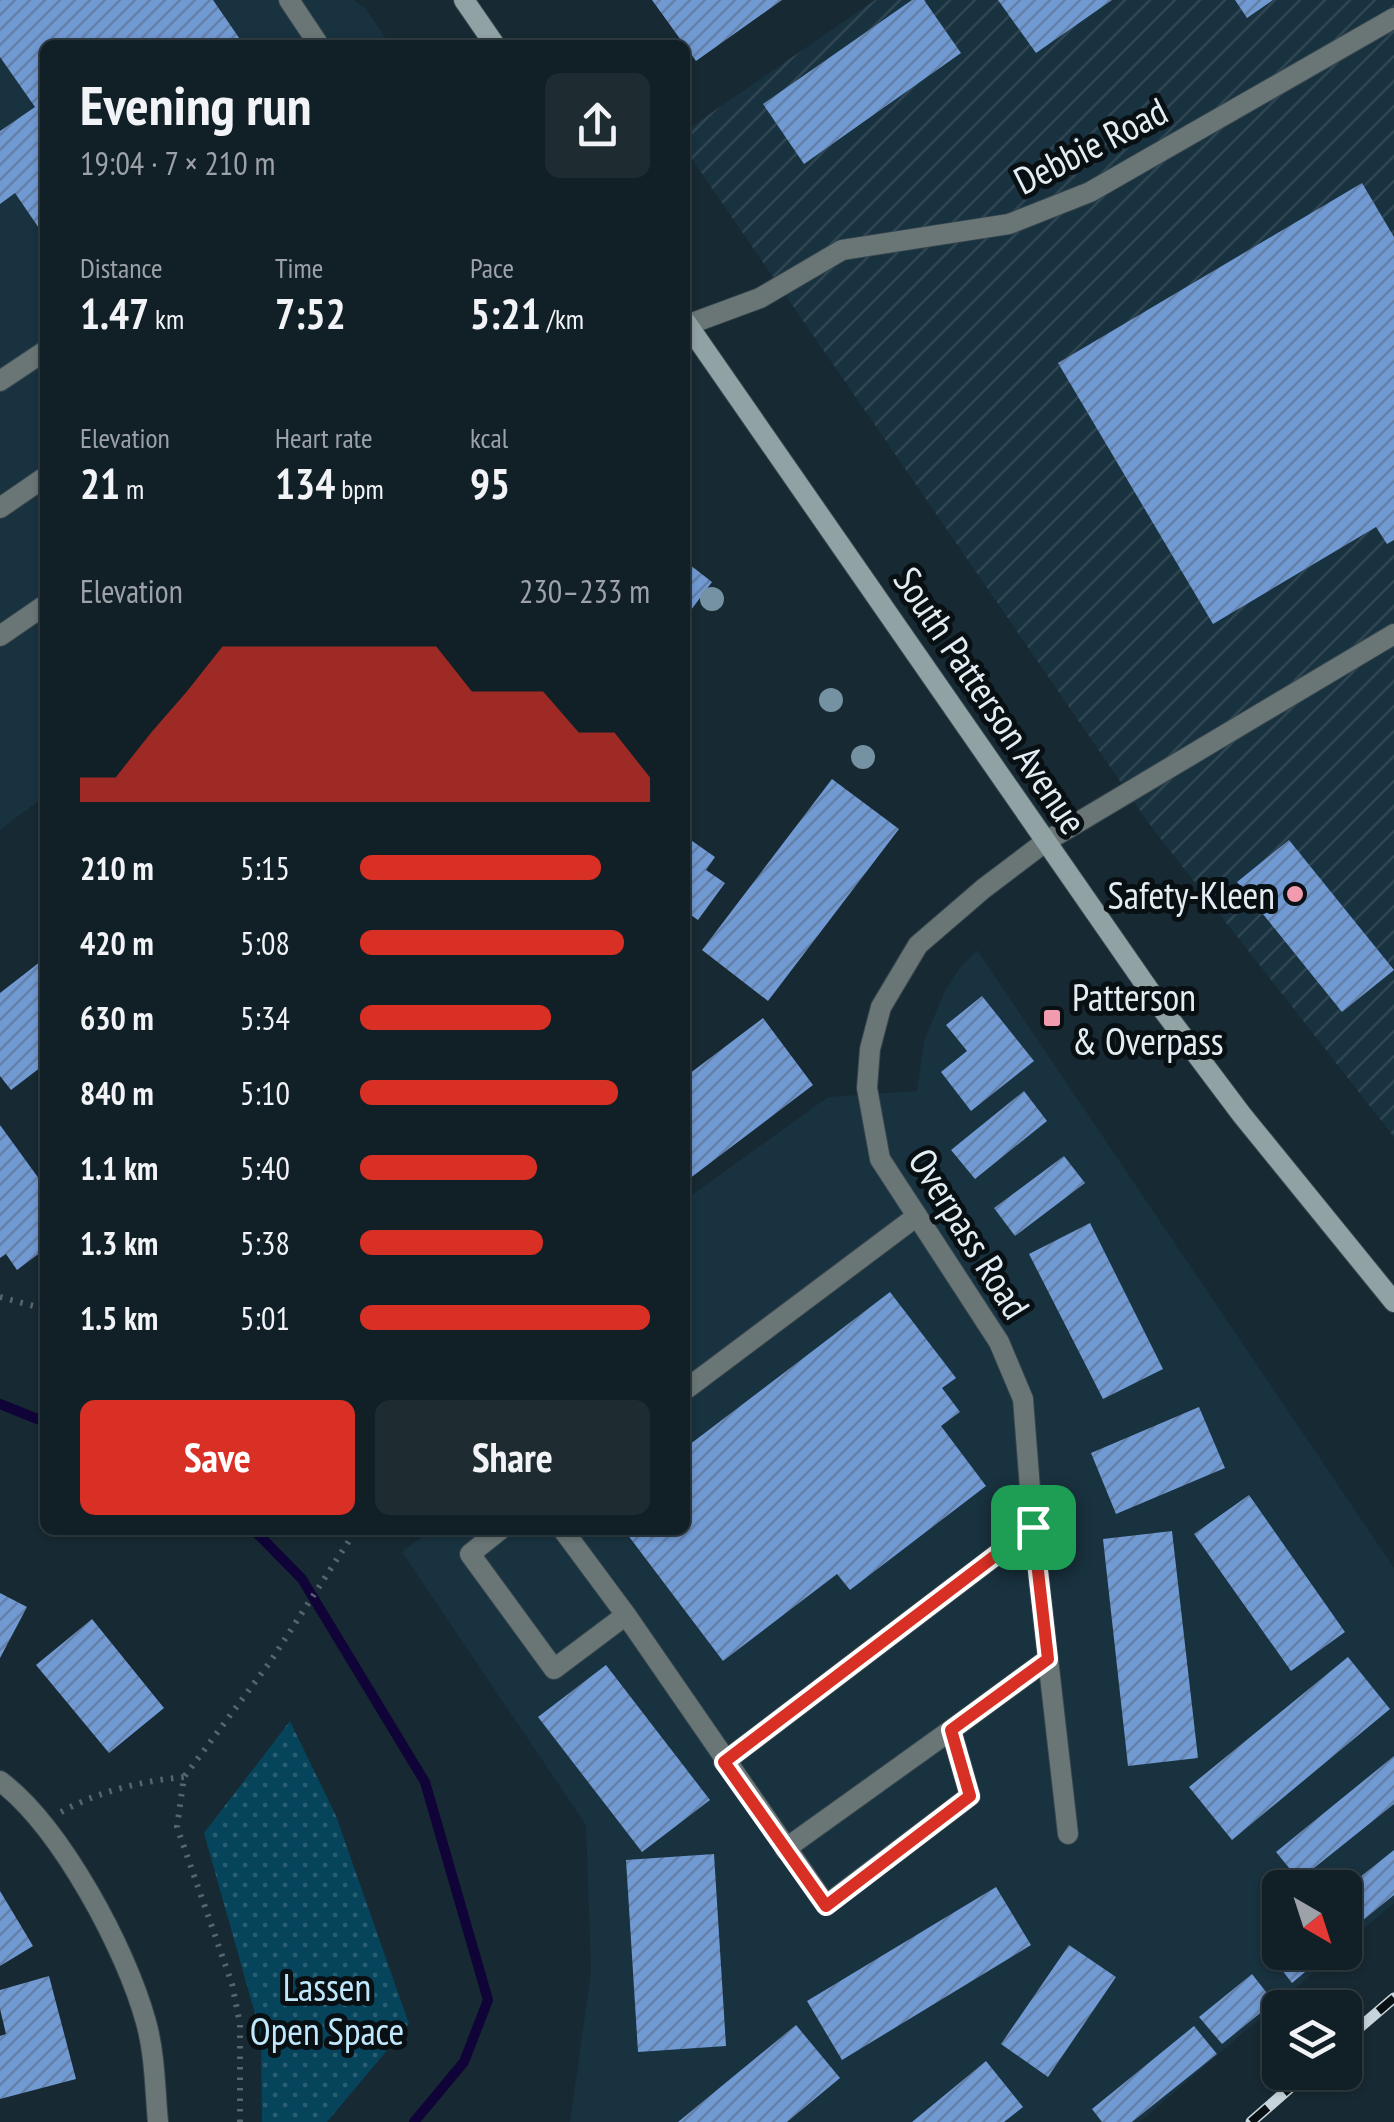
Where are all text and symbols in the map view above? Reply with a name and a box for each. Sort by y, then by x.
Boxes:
text: Evening run [80,69,312,140]
button: share [545,73,650,178]
street label: Debbie Road [1005,86,1175,204]
text: 19:04 · 7 × 210 m [80,142,275,184]
text: Distance [80,249,163,286]
text: Time [275,249,323,286]
text: Pace [470,249,514,286]
text: 1.47 [80,286,149,341]
text: 7:52 [275,286,346,341]
text: 5:21 [470,286,541,341]
text: km [149,300,184,337]
text: /km [541,300,584,337]
text: Elevation [80,419,170,456]
text: Heart rate [275,419,373,456]
text: kcal [470,419,508,456]
text: 21 [80,456,120,511]
text: 134 [275,456,335,511]
text: 95 [470,456,510,511]
text: m [120,470,144,507]
text: bpm [335,470,384,507]
street label: South Patterson Avenue [884,557,1098,843]
text: Elevation [80,570,183,612]
text: 230–233 m [519,570,650,612]
text: 210 m [80,847,154,889]
text: 5:15 [240,847,290,889]
place label: Safety-Kleen [1107,870,1275,919]
marker: Safety-Kleen [1284,883,1306,905]
text: 420 m [80,922,154,964]
text: 5:08 [240,922,290,964]
place label: Patterson & Overpass [1072,972,1224,1065]
text: 630 m [80,997,154,1039]
text: 5:34 [240,997,290,1039]
marker: Patterson & Overpass [1041,1007,1063,1029]
text: 840 m [80,1072,154,1114]
text: 5:10 [240,1072,290,1114]
street label: Overpass Road [898,1139,1042,1327]
text: 1.1 km [80,1147,158,1189]
text: 5:40 [240,1147,290,1189]
text: 1.3 km [80,1222,158,1264]
text: 5:38 [240,1222,290,1264]
text: 1.5 km [80,1297,158,1339]
text: 5:01 [240,1297,290,1339]
button: Save [80,1400,355,1515]
button: Share [375,1400,650,1515]
pin [991,1485,1076,1570]
icon: arrive [1006,1500,1061,1555]
north arrow [1262,1870,1362,1970]
map controls [1262,1870,1362,2090]
park label: Lassen Open Space [250,1962,404,2055]
button: layers [1262,1990,1362,2090]

